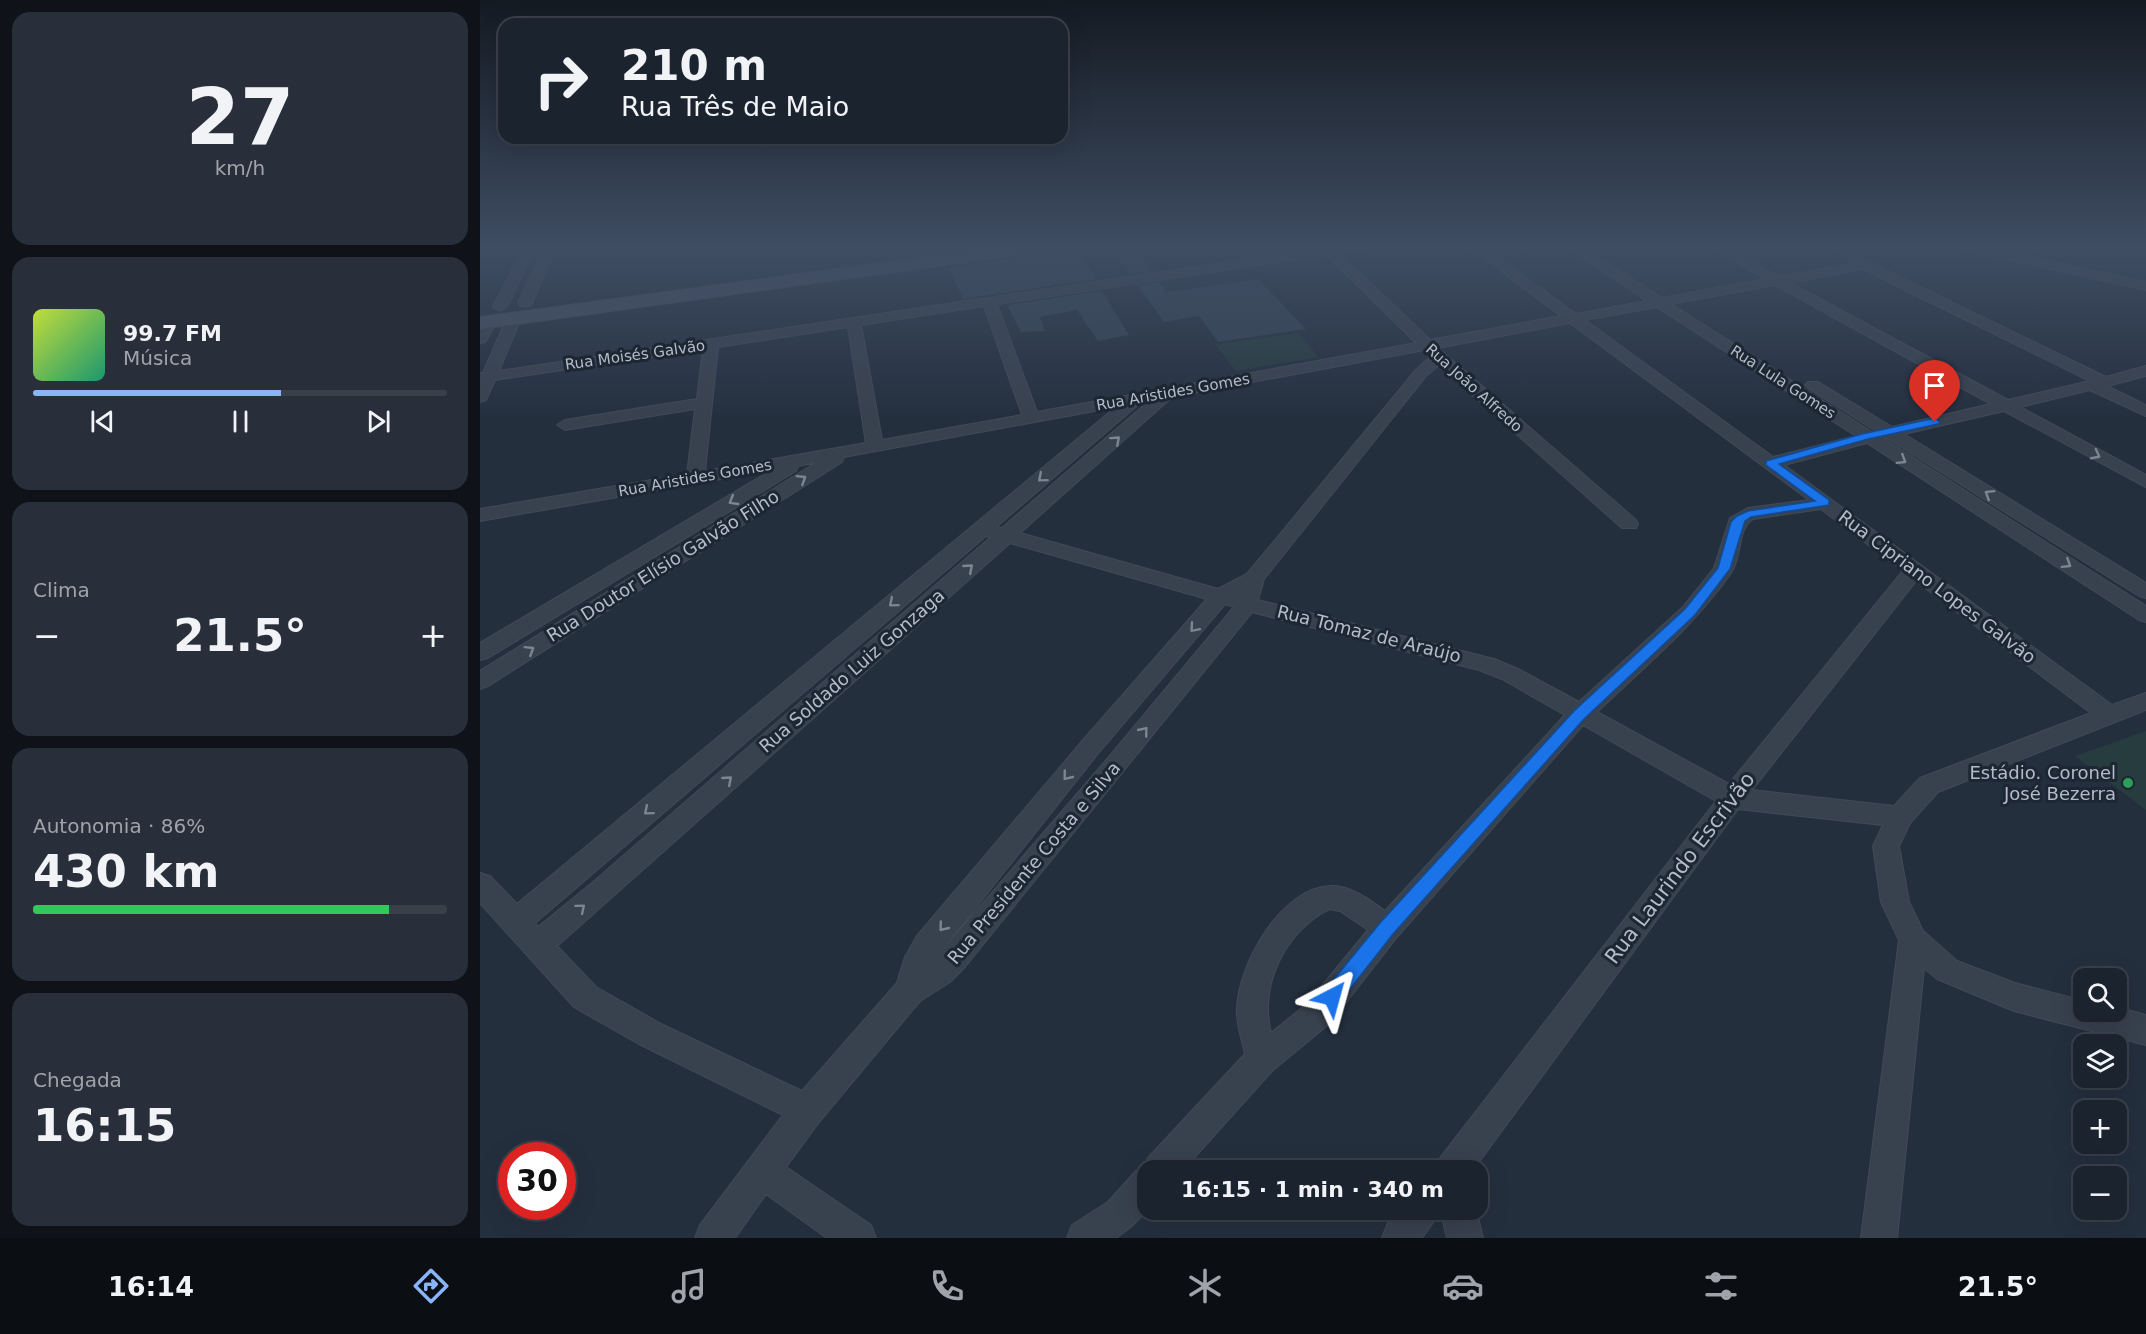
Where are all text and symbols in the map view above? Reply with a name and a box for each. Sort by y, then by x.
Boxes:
text: 210 m [621,41,767,90]
icon: right [522,42,600,120]
text: 27 [186,72,294,162]
text: Rua Três de Maio [621,91,849,122]
text: km/h [215,156,265,180]
text: 99.7 FM [123,321,222,346]
street label: Rua Moisés Galvão [564,336,706,374]
street label: Rua João Alfredo [1422,340,1526,436]
street label: Rua Lula Gomes [1727,341,1839,423]
text: Música [123,346,192,370]
pin [1909,360,1960,422]
icon: arrive [1918,369,1951,402]
street label: Rua Aristides Gomes [1095,370,1251,414]
icon: previous [86,405,119,438]
icon: pause [224,405,257,438]
icon: next [362,405,395,438]
one-way arrow [1109,436,1120,447]
one-way arrow [2090,448,2100,459]
one-way arrow [1896,452,1907,463]
street label: Rua Aristides Gomes [617,456,773,500]
one-way arrow [1038,471,1049,482]
one-way arrow [796,475,806,487]
street label: Rua Doutor Elísio Galvão Filho [543,485,783,646]
one-way arrow [1985,490,1995,502]
one-way arrow [729,494,739,506]
street label: Rua Cipriano Lopes Galvão [1835,506,2040,668]
one-way arrow [2061,557,2071,569]
one-way arrow [962,564,973,575]
text: Clima [33,578,90,602]
street label: Rua Soldado Luiz Gonzaga [755,584,949,757]
one-way arrow [889,596,900,607]
street label: Rua Tomaz de Araújo [1275,600,1463,667]
text: 21.5° [173,609,307,662]
text: − [33,616,61,655]
text: + [419,616,447,655]
one-way arrow [1190,621,1201,632]
one-way arrow [523,646,534,657]
one-way arrow [1137,727,1148,738]
street label: Rua Presidente Costa e Silva [943,757,1124,968]
place label: Estádio. Coronel José Bezerra [1970,762,2116,804]
street label: Rua Laurindo Escrivão [1600,768,1760,968]
one-way arrow [1063,769,1074,780]
one-way arrow [721,776,732,787]
marker: Estádio. Coronel José Bezerra [2121,776,2135,790]
one-way arrow [643,803,654,814]
text: Autonomia · 86% [33,814,205,838]
text: 430 km [33,845,219,898]
one-way arrow [574,905,585,916]
one-way arrow [939,920,950,931]
position arrow [1300,965,1364,1029]
map controls [2073,968,2127,1220]
button: search [2073,968,2127,1022]
button: layers [2073,1034,2127,1088]
text: Chegada [33,1068,122,1092]
text: 16:15 [33,1099,176,1152]
button: + [2073,1100,2127,1154]
speed limit sign: 30 [498,1142,576,1220]
button: − [2073,1166,2127,1220]
text: 16:15 · 1 min · 340 m [1181,1177,1444,1202]
icon: directions [410,1265,452,1307]
icon: music [668,1265,710,1307]
icon: phone [926,1265,968,1307]
icon: climate [1184,1265,1226,1307]
icon: car [1442,1265,1484,1307]
icon: filters [1700,1265,1742,1307]
text: 16:14 [108,1271,194,1302]
text: 21.5° [1958,1271,2038,1302]

